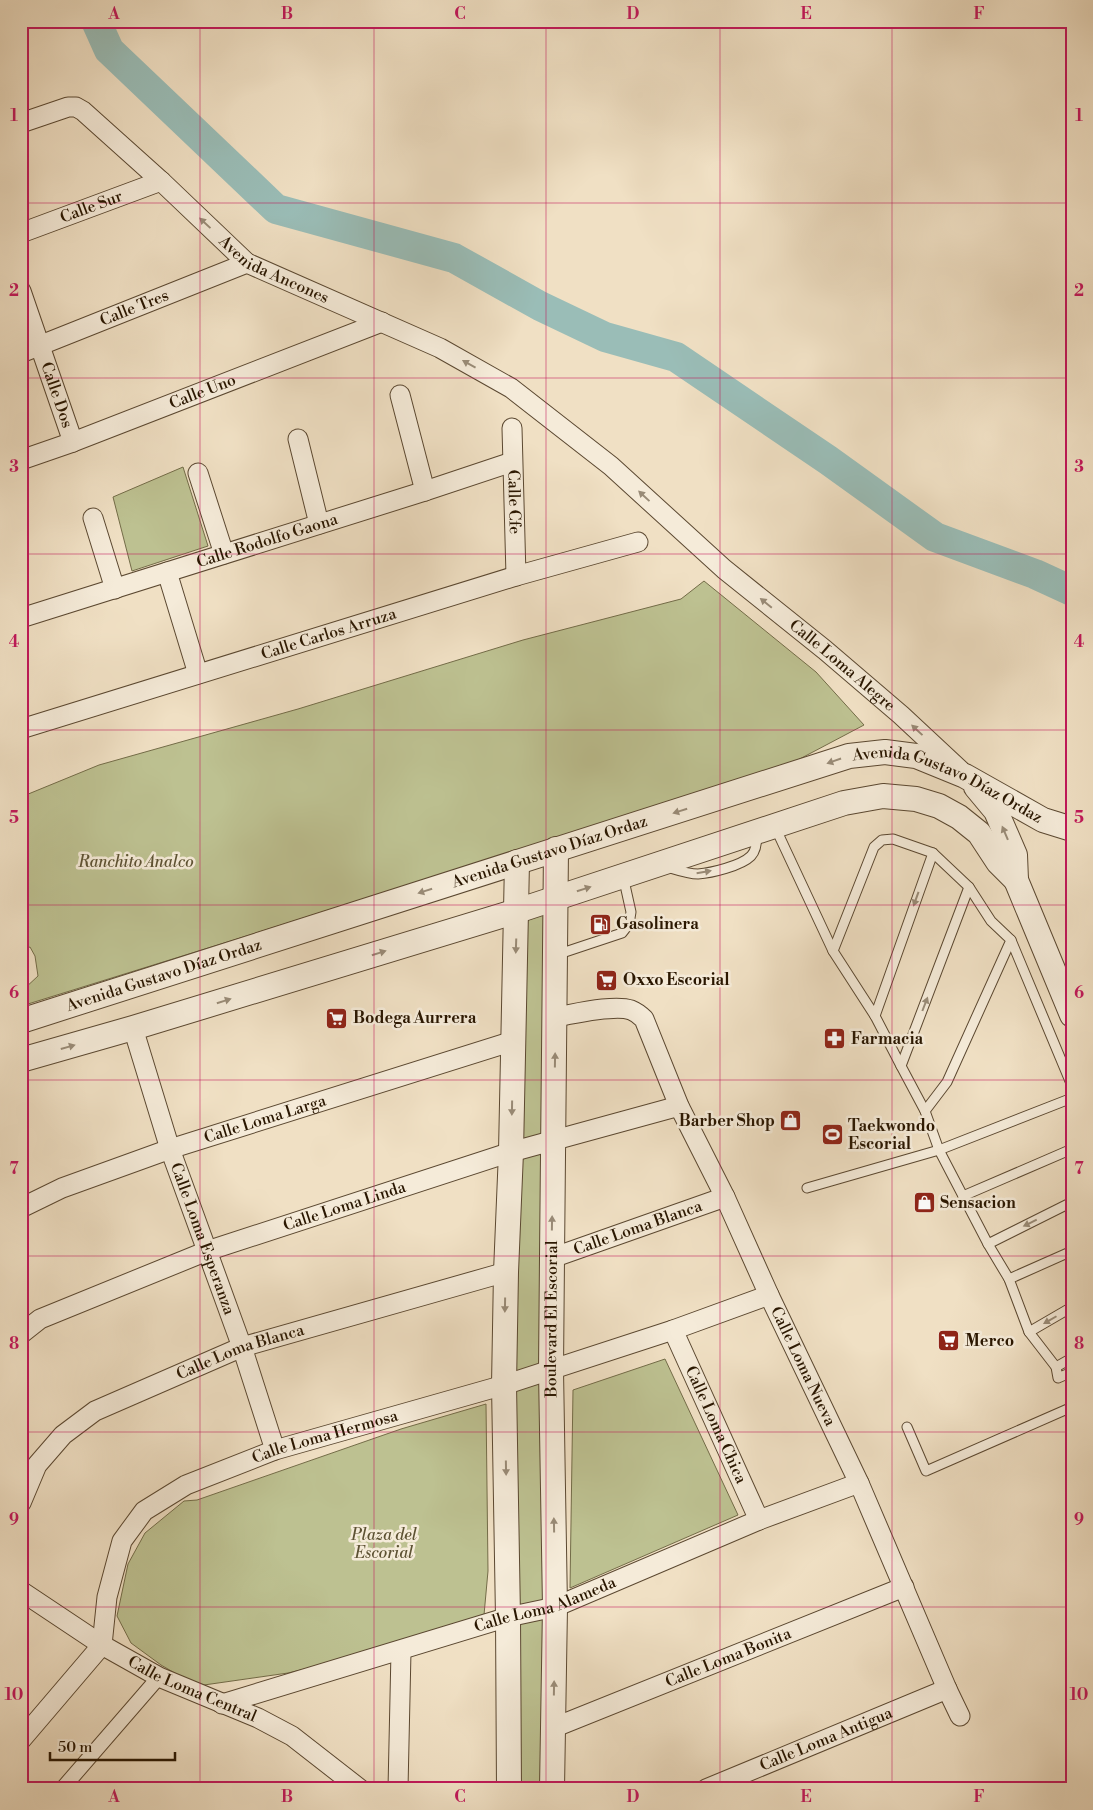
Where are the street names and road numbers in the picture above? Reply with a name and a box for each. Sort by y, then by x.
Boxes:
street label: Calle Sur [57,186,125,228]
street label: Avenida Ancones [214,231,332,308]
street label: Calle Tres [97,285,172,331]
street label: Calle Dos [36,359,77,431]
street label: Calle Uno [166,370,239,414]
street label: Calle Cfe [503,469,525,535]
street label: Calle Rodolfo Gaona [194,509,341,572]
street label: Calle Carlos Arruza [259,603,399,664]
street label: Calle Loma Alegre [785,615,899,716]
street label: Avenida Gustavo Díaz Ordaz [850,742,1046,828]
street label: Avenida Gustavo Díaz Ordaz [448,811,650,893]
street label: Avenida Gustavo Díaz Ordaz [63,935,264,1016]
street label: Calle Loma Larga [201,1090,329,1148]
street label: Calle Loma Esperanza [166,1160,240,1319]
street label: Calle Loma Linda [281,1177,409,1236]
street label: Calle Loma Blanca [571,1196,706,1260]
street label: Boulevard El Escorial [541,1240,562,1399]
street label: Calle Loma Nueva [766,1303,841,1430]
street label: Calle Loma Blanca [173,1320,307,1384]
street label: Calle Loma Chica [681,1363,752,1488]
street label: Calle Loma Hermosa [249,1405,401,1468]
street label: Calle Loma Alameda [472,1572,620,1637]
street label: Calle Loma Bonita [663,1623,795,1692]
street label: Calle Loma Central [124,1652,260,1726]
street label: Calle Loma Antigua [757,1702,896,1776]

